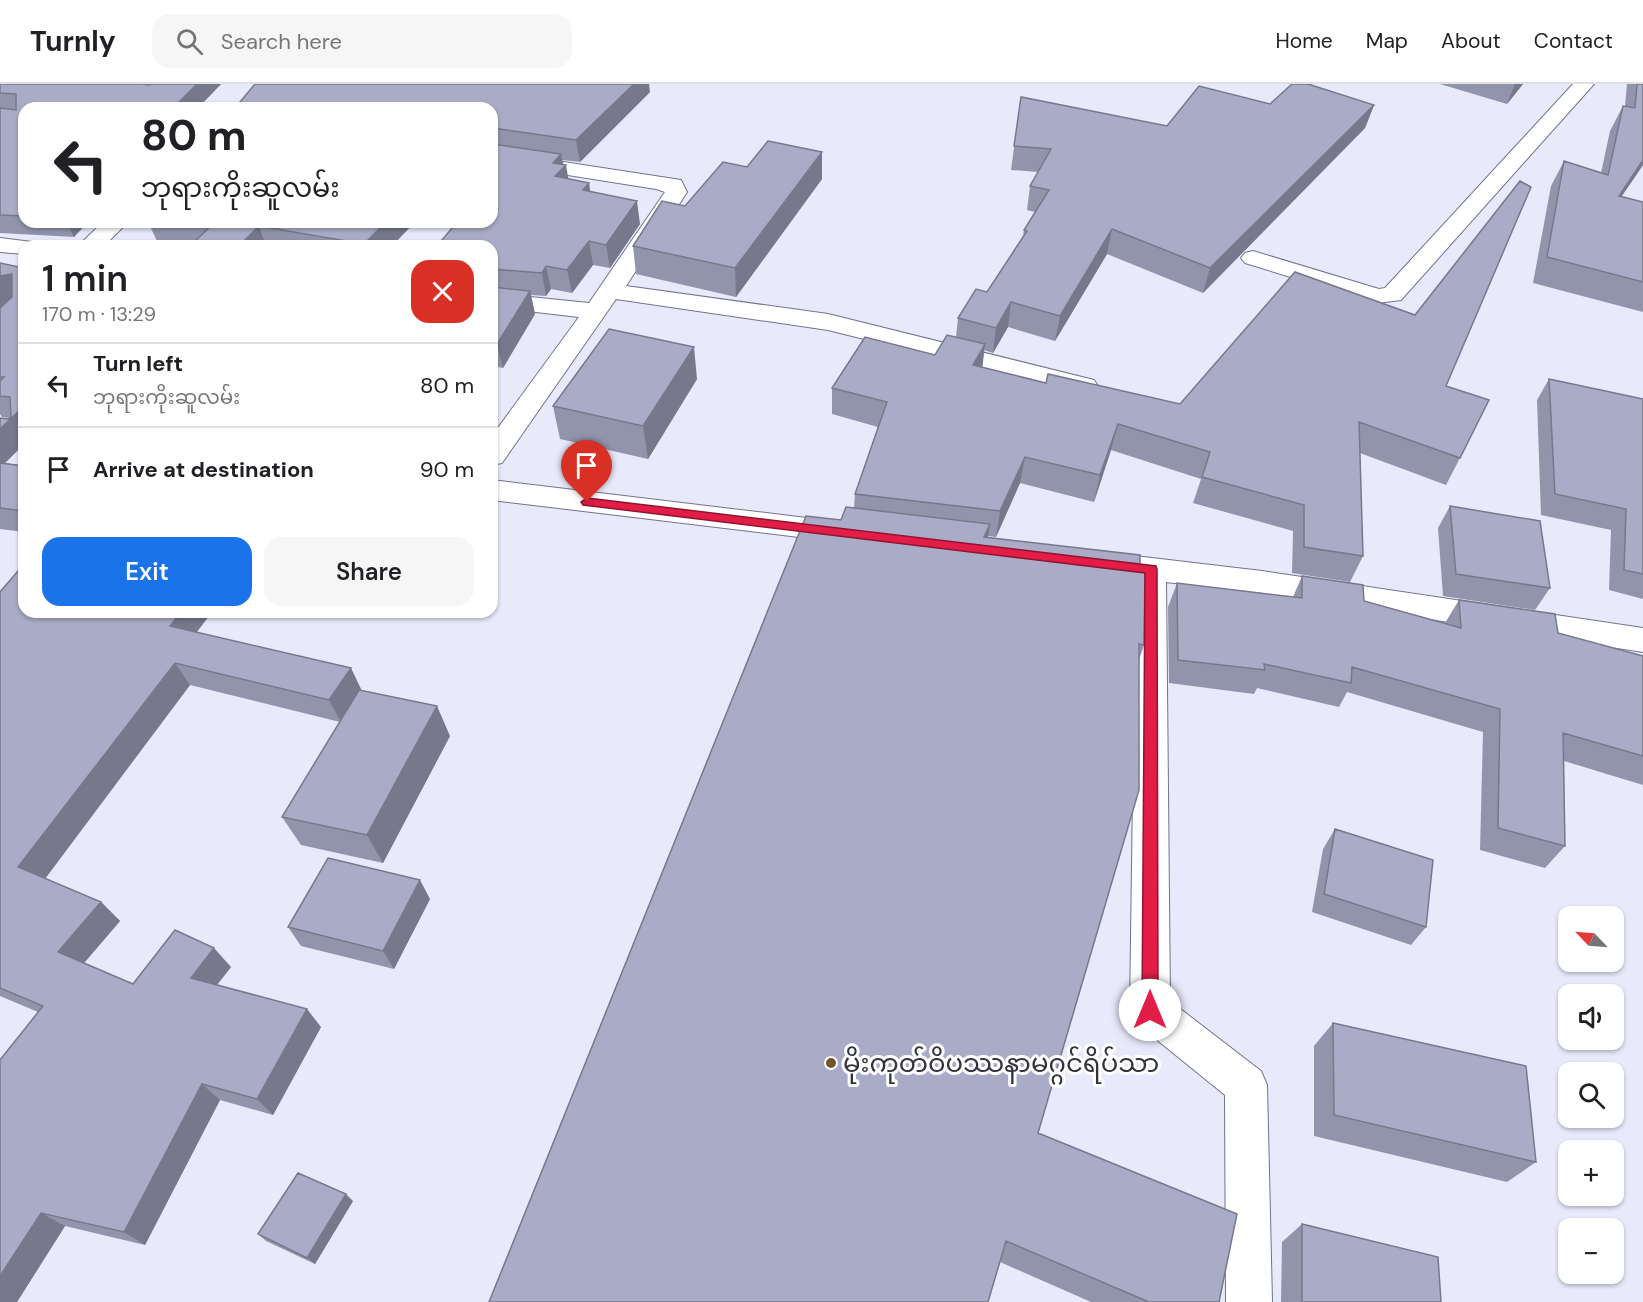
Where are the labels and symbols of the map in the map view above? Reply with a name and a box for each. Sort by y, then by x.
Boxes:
pin [561,440,612,502]
north arrow [1558,906,1624,972]
position arrow [1118,978,1182,1042]
place label: မိုးကုတ်ဝိပဿနာမဂ္ဂင်ရိပ်သာ [843,1046,1159,1085]
marker: မိုးကုတ်ဝိပဿနာမဂ္ဂင်ရိပ်သာ [824,1056,838,1070]

